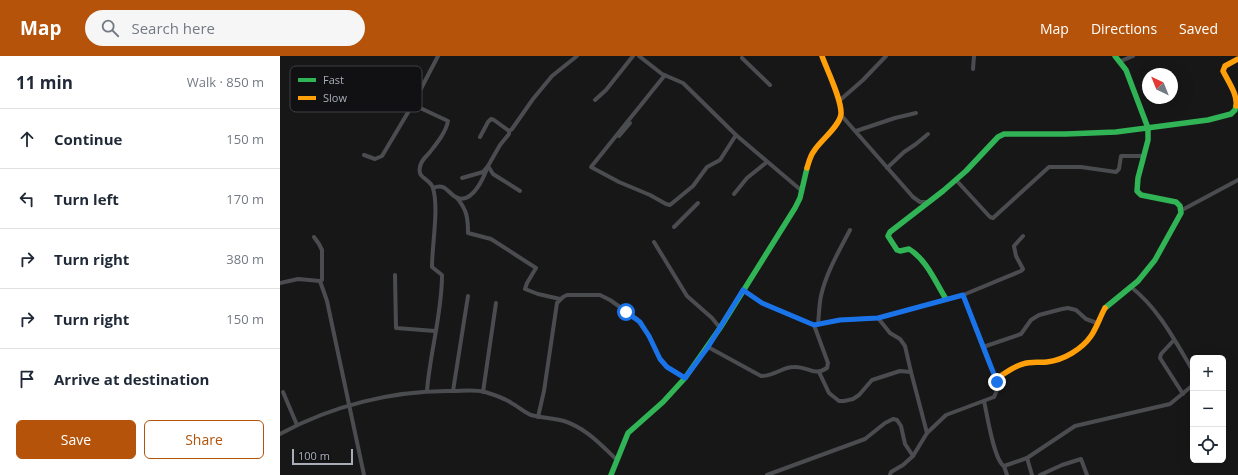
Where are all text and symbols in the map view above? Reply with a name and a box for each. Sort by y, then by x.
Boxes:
search box [85,10,365,46]
text: Map [20,15,61,41]
icon: search [99,17,121,39]
text: Search here [131,18,215,38]
text: Map [1040,19,1069,38]
text: Directions [1091,19,1157,38]
text: Saved [1179,19,1218,38]
legend [290,66,422,112]
north arrow [1142,68,1178,104]
text: 11 min [16,71,73,94]
text: Fast [323,72,344,87]
text: Walk · 850 m [187,73,264,91]
text: Slow [323,90,347,105]
icon: ahead [16,128,38,150]
text: Continue [54,129,122,149]
text: 150 m [226,130,264,148]
icon: left [16,188,38,210]
text: Turn left [54,189,119,209]
text: 170 m [226,190,264,208]
icon: right [16,248,38,270]
text: Turn right [54,249,129,269]
text: 380 m [226,250,264,268]
route start [617,303,635,321]
icon: right [16,308,38,330]
text: Turn right [54,309,129,329]
text: 150 m [226,310,264,328]
map controls [1190,355,1226,463]
button: + [1190,355,1226,391]
icon: arrive [16,368,38,390]
text: Arrive at destination [54,369,209,389]
route end [988,373,1006,391]
button: − [1190,391,1226,427]
button: Save [16,420,136,459]
button: Share [144,420,264,459]
button: locate [1190,427,1226,463]
scale bar [292,447,353,466]
text: 100 m [298,448,330,463]

